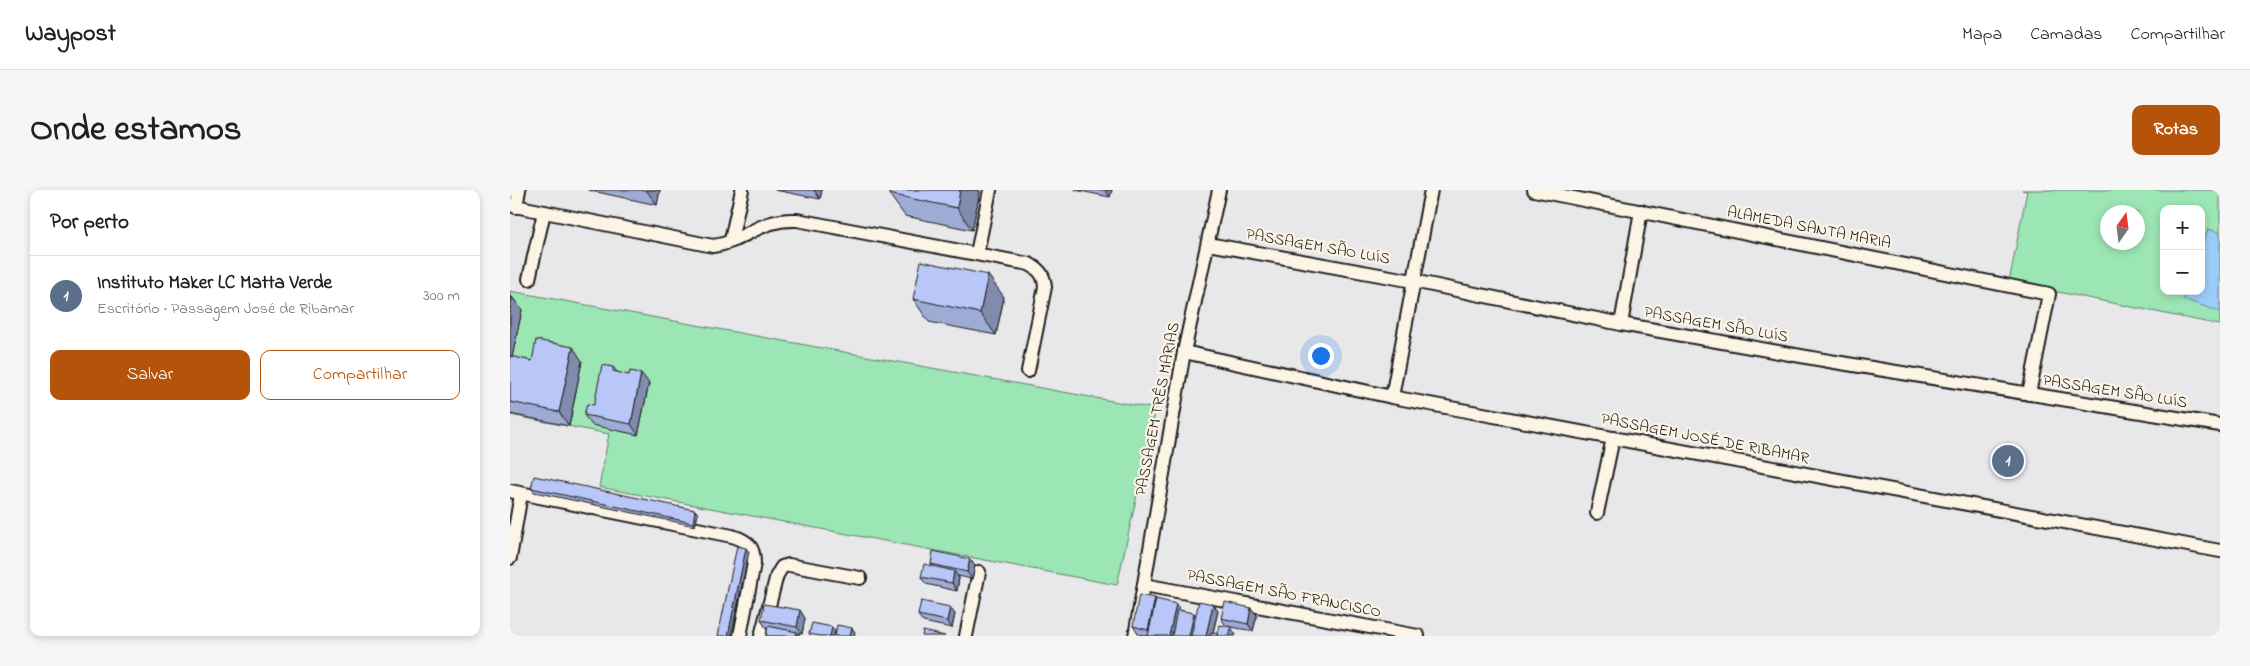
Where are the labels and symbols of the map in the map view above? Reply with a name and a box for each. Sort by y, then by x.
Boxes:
street label: ALAMEDA SANTA MARIA [1725,200,1893,256]
north arrow [2100,205,2145,250]
street label: PASSAGEM SÃO LUÍS [1244,223,1392,271]
street label: PASSAGEM SÃO LUÍS [1642,301,1790,349]
street label: PASSAGEM TRÊS MARIAS [1129,320,1187,498]
your location [1308,343,1334,369]
street label: PASSAGEM SÃO LUÍS [2041,369,2189,415]
street label: PASSAGEM JOSÉ DE RIBAMAR [1599,407,1811,471]
pin: 1 [1992,442,2024,480]
street label: PASSAGEM SÃO FRANCISCO [1185,563,1383,625]

